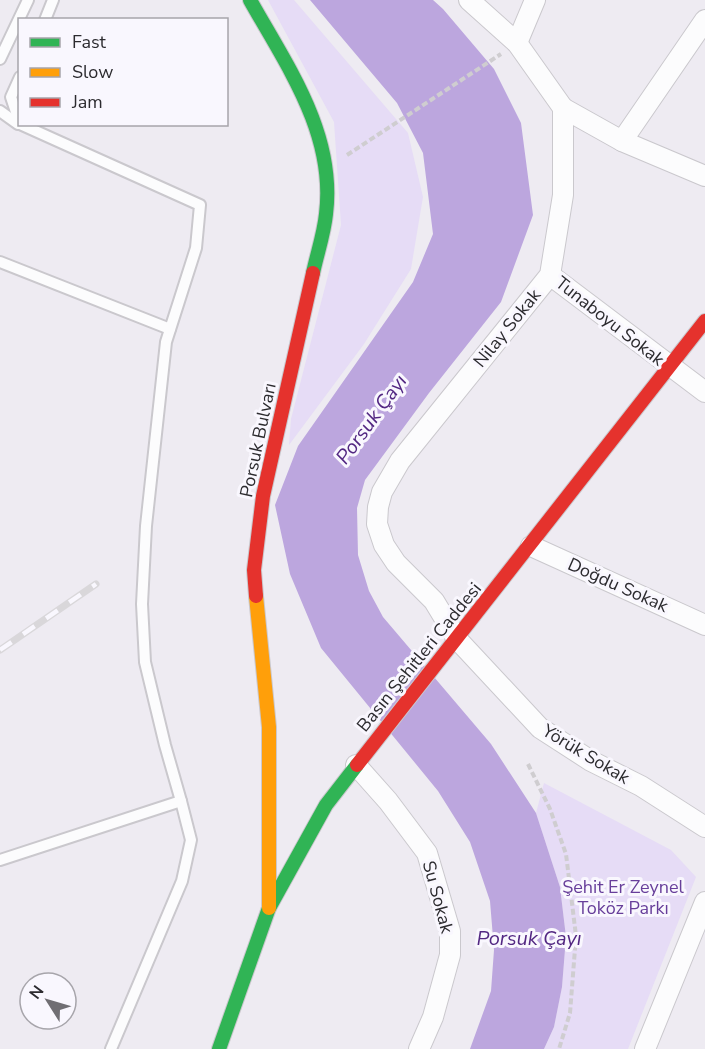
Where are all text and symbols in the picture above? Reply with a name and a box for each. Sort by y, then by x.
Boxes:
legend [18,18,228,126]
text: Fast [72,30,107,54]
text: Slow [72,60,113,84]
text: Jam [71,90,103,114]
street label: Tunaboyu Sokak [550,271,670,372]
street label: Nilay Sokak [468,283,547,372]
water label: Porsuk Çayı [330,369,413,470]
street label: Porsuk Bulvarı [234,381,282,499]
street label: Doğdu Sokak [564,552,673,618]
street label: Basın Şehitleri Caddesi [351,577,487,737]
street label: Yörük Sokak [537,718,635,790]
street label: Su Sokak [417,858,459,937]
park label: Şehit Er Zeynel Toköz Parkı [562,875,685,920]
water label: Porsuk Çayı [477,925,581,952]
north arrow [18,971,78,1031]
text: N [24,981,49,1004]

